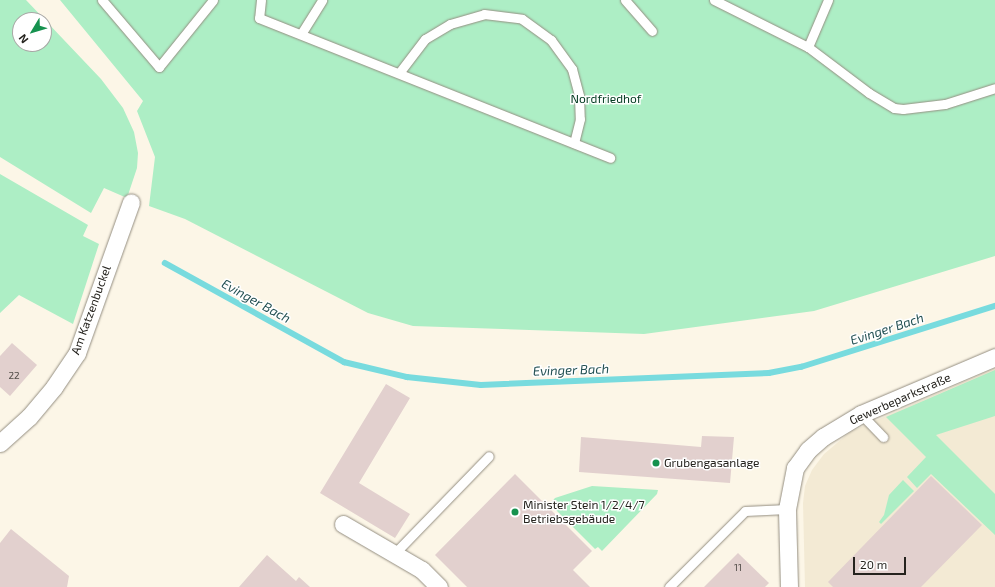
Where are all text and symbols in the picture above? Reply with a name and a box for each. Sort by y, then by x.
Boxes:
north arrow [12,12,52,52]
text: N [15,32,31,46]
park label: Nordfriedhof [571,92,641,106]
street label: Am Katzenbuckel [68,263,114,357]
water label: Evinger Bach [219,276,293,326]
water label: Evinger Bach [848,310,926,348]
water label: Evinger Bach [532,361,610,379]
house number: 22 [8,370,20,382]
street label: Gewerbeparkstraße [847,370,953,428]
place label: Grubengasanlage [664,456,760,470]
marker: Grubengasanlage [651,458,661,468]
place label: Minister Stein 1/2/4/7 Betriebsgebäude [523,498,645,526]
marker: Minister Stein 1/2/4/7 Betriebsgebäude [510,507,520,517]
scale bar [855,549,908,575]
text: 20 m [860,557,887,571]
house number: 11 [734,562,742,574]

